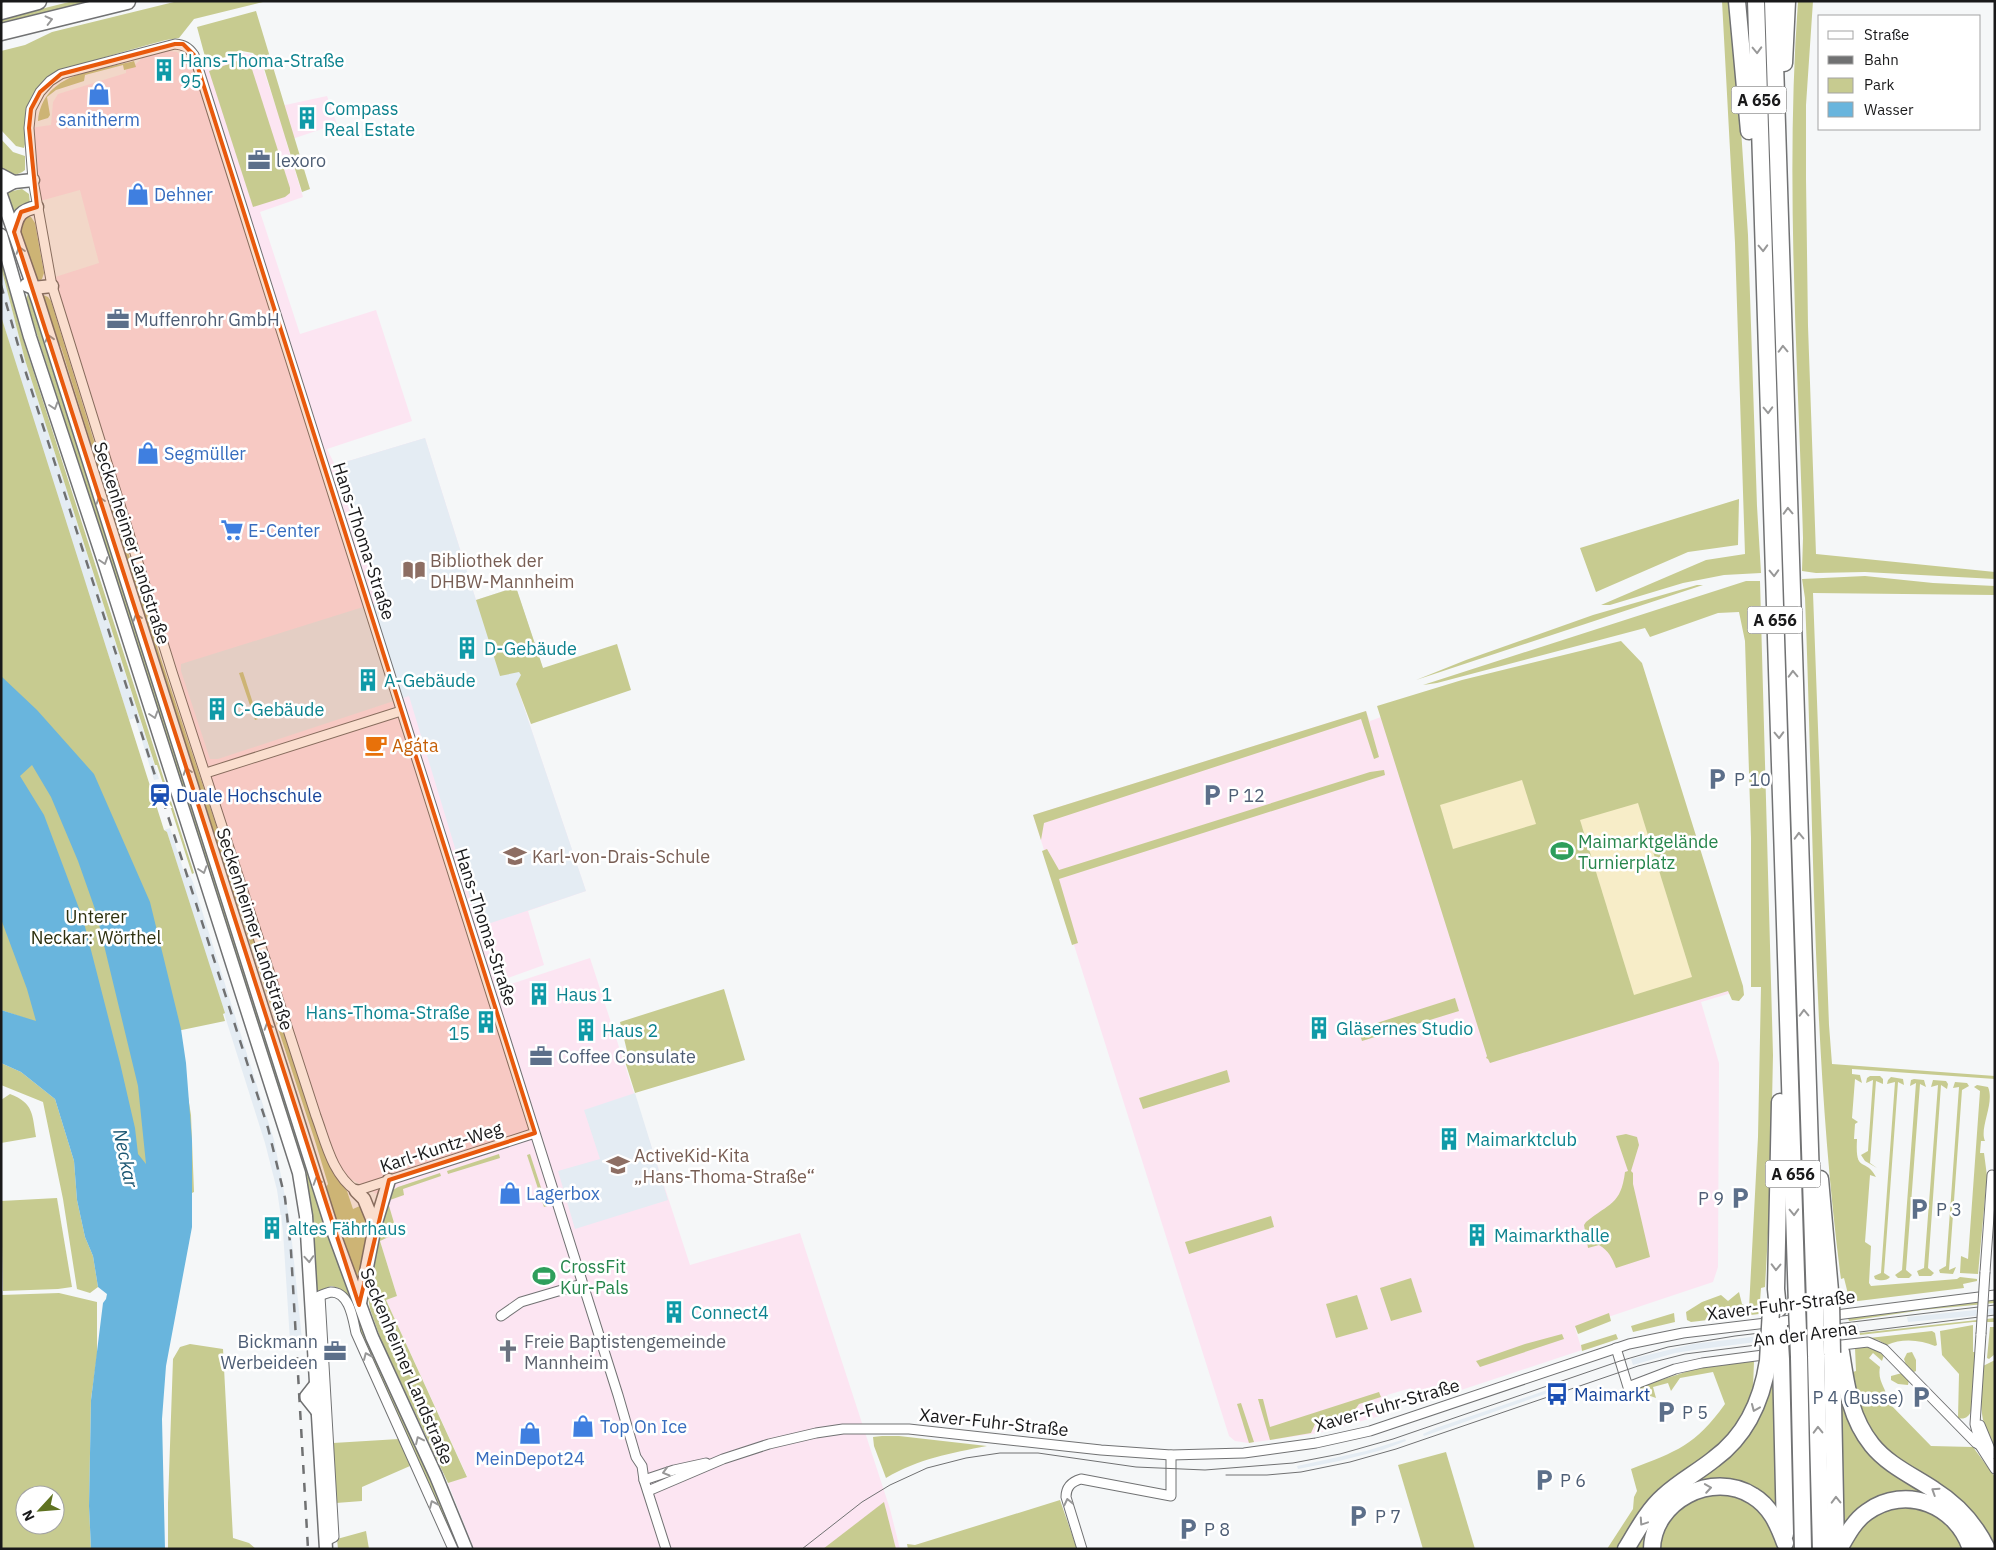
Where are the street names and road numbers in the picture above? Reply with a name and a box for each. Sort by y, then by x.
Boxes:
road number: A 656 [1732,86,1786,114]
street label: Seckenheimer Landstraße [88,439,176,647]
street label: Hans-Thoma-Straße [328,459,400,623]
road number: A 656 [1748,606,1802,634]
street label: Seckenheimer Landstraße [211,825,299,1033]
street label: Hans-Thoma-Straße [450,845,522,1009]
street label: Karl-Kuntz-Weg [377,1116,506,1178]
road number: A 656 [1766,1160,1820,1188]
street label: Seckenheimer Landstraße [355,1264,459,1468]
street label: Xaver-Fuhr-Straße [1705,1284,1857,1326]
street label: An der Arena [1752,1316,1859,1352]
street label: Xaver-Fuhr-Straße [1312,1373,1462,1437]
street label: Xaver-Fuhr-Straße [918,1403,1070,1441]

